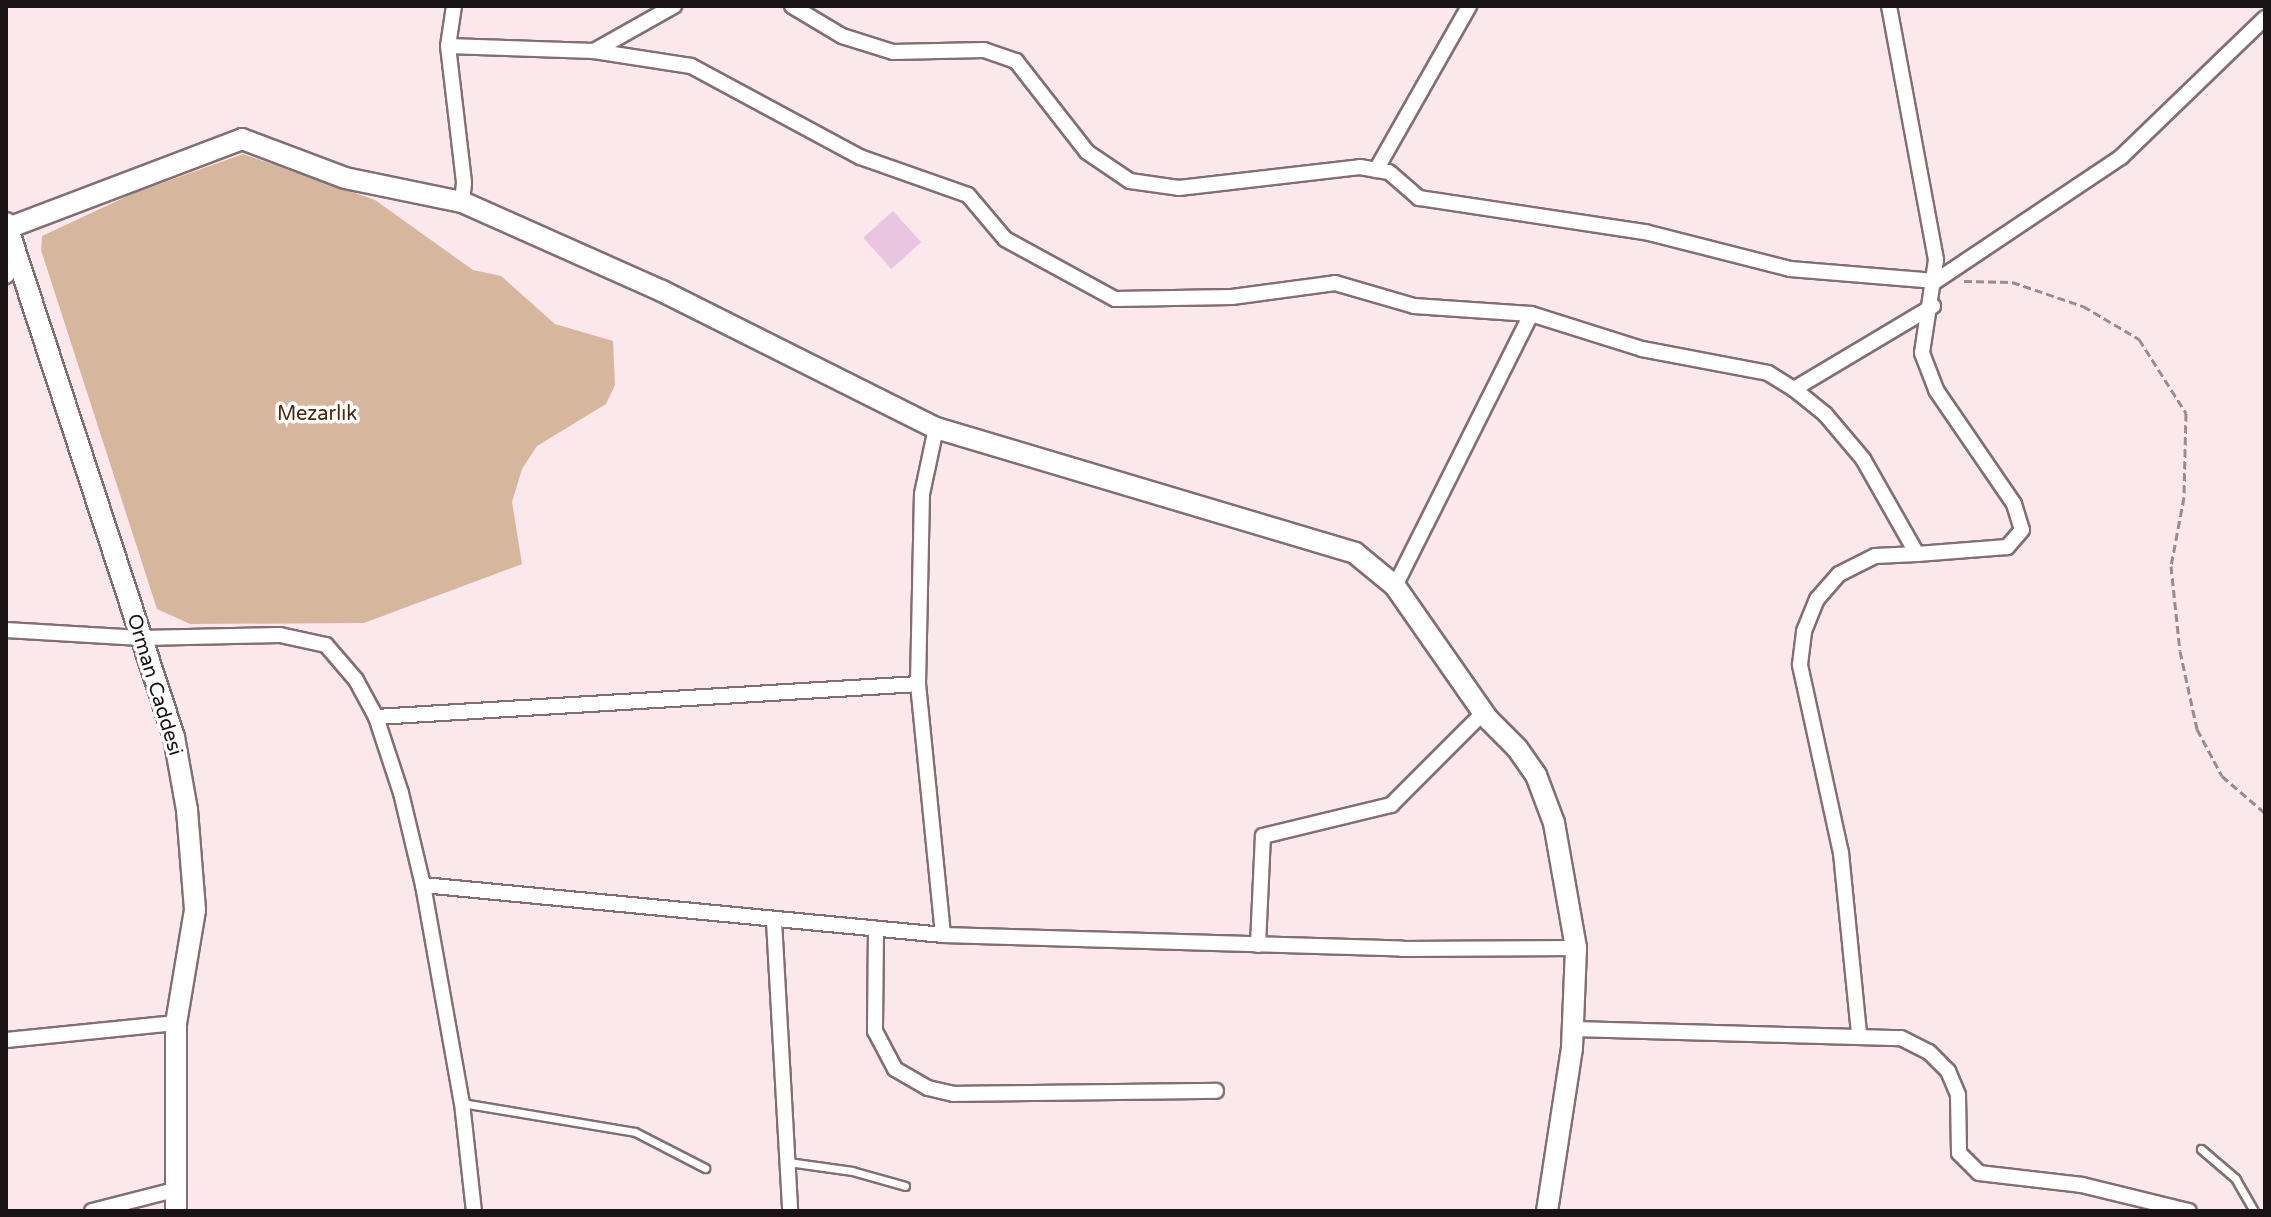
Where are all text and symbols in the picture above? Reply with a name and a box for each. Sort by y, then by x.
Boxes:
park label: Mezarlık [277,402,357,426]
street label: Orman Caddesi [121,611,187,759]

